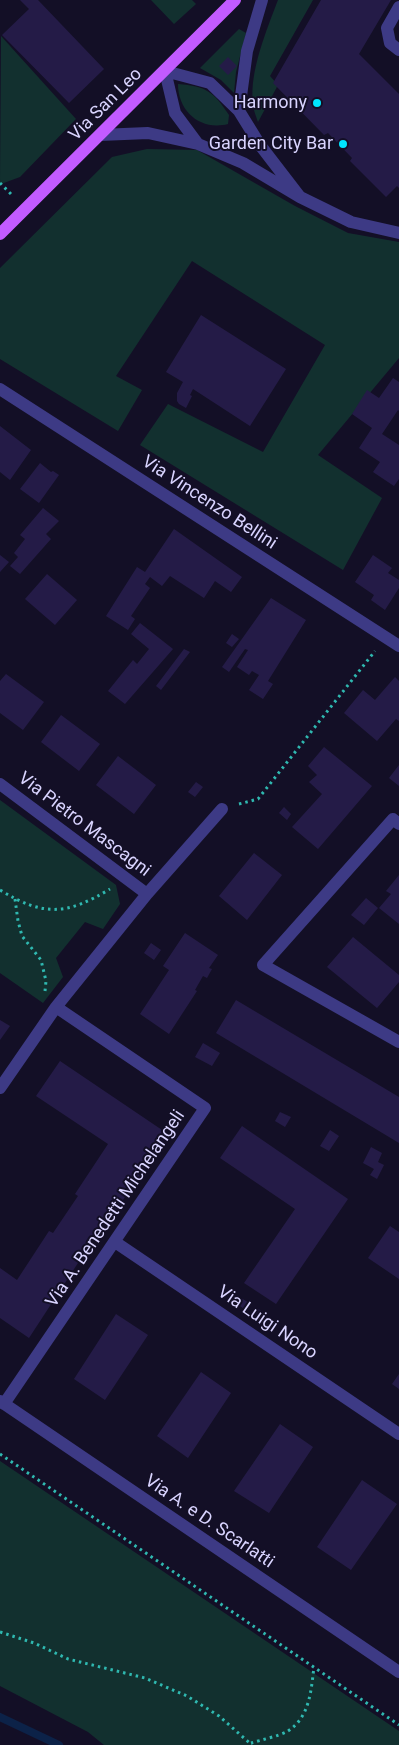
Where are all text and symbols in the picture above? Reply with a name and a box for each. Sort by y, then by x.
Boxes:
street label: Via San Leo [65,64,147,146]
place label: Harmony [234,92,307,114]
marker: Harmony [311,97,323,109]
place label: Garden City Bar [209,133,333,155]
marker: Garden City Bar [337,138,349,150]
street label: Via Vincenzo Bellini [137,451,281,555]
street label: Via Pietro Mascagni [13,768,155,882]
street label: Via A. Benedetti Michelangeli [42,1106,190,1312]
street label: Via Luigi Nono [213,1282,321,1364]
street label: Via A. e D. Scarlatti [140,1471,278,1573]

